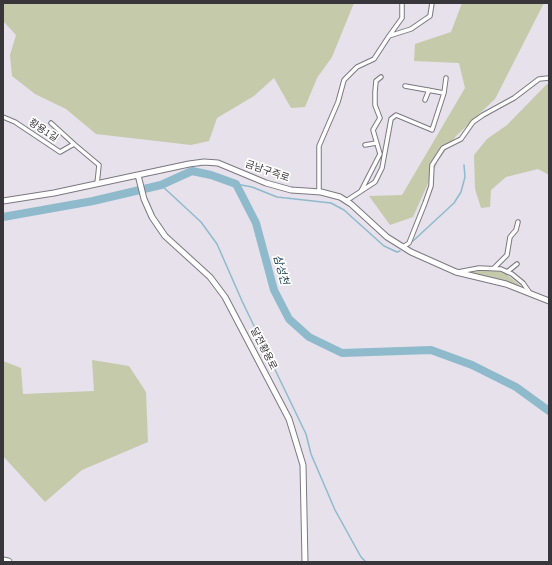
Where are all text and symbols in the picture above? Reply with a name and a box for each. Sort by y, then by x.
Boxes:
street label: 황용1길 [26,117,60,145]
street label: 금남구즉로 [243,159,291,185]
water label: 삼성천 [269,254,291,286]
street label: 달전황용로 [247,326,279,372]

